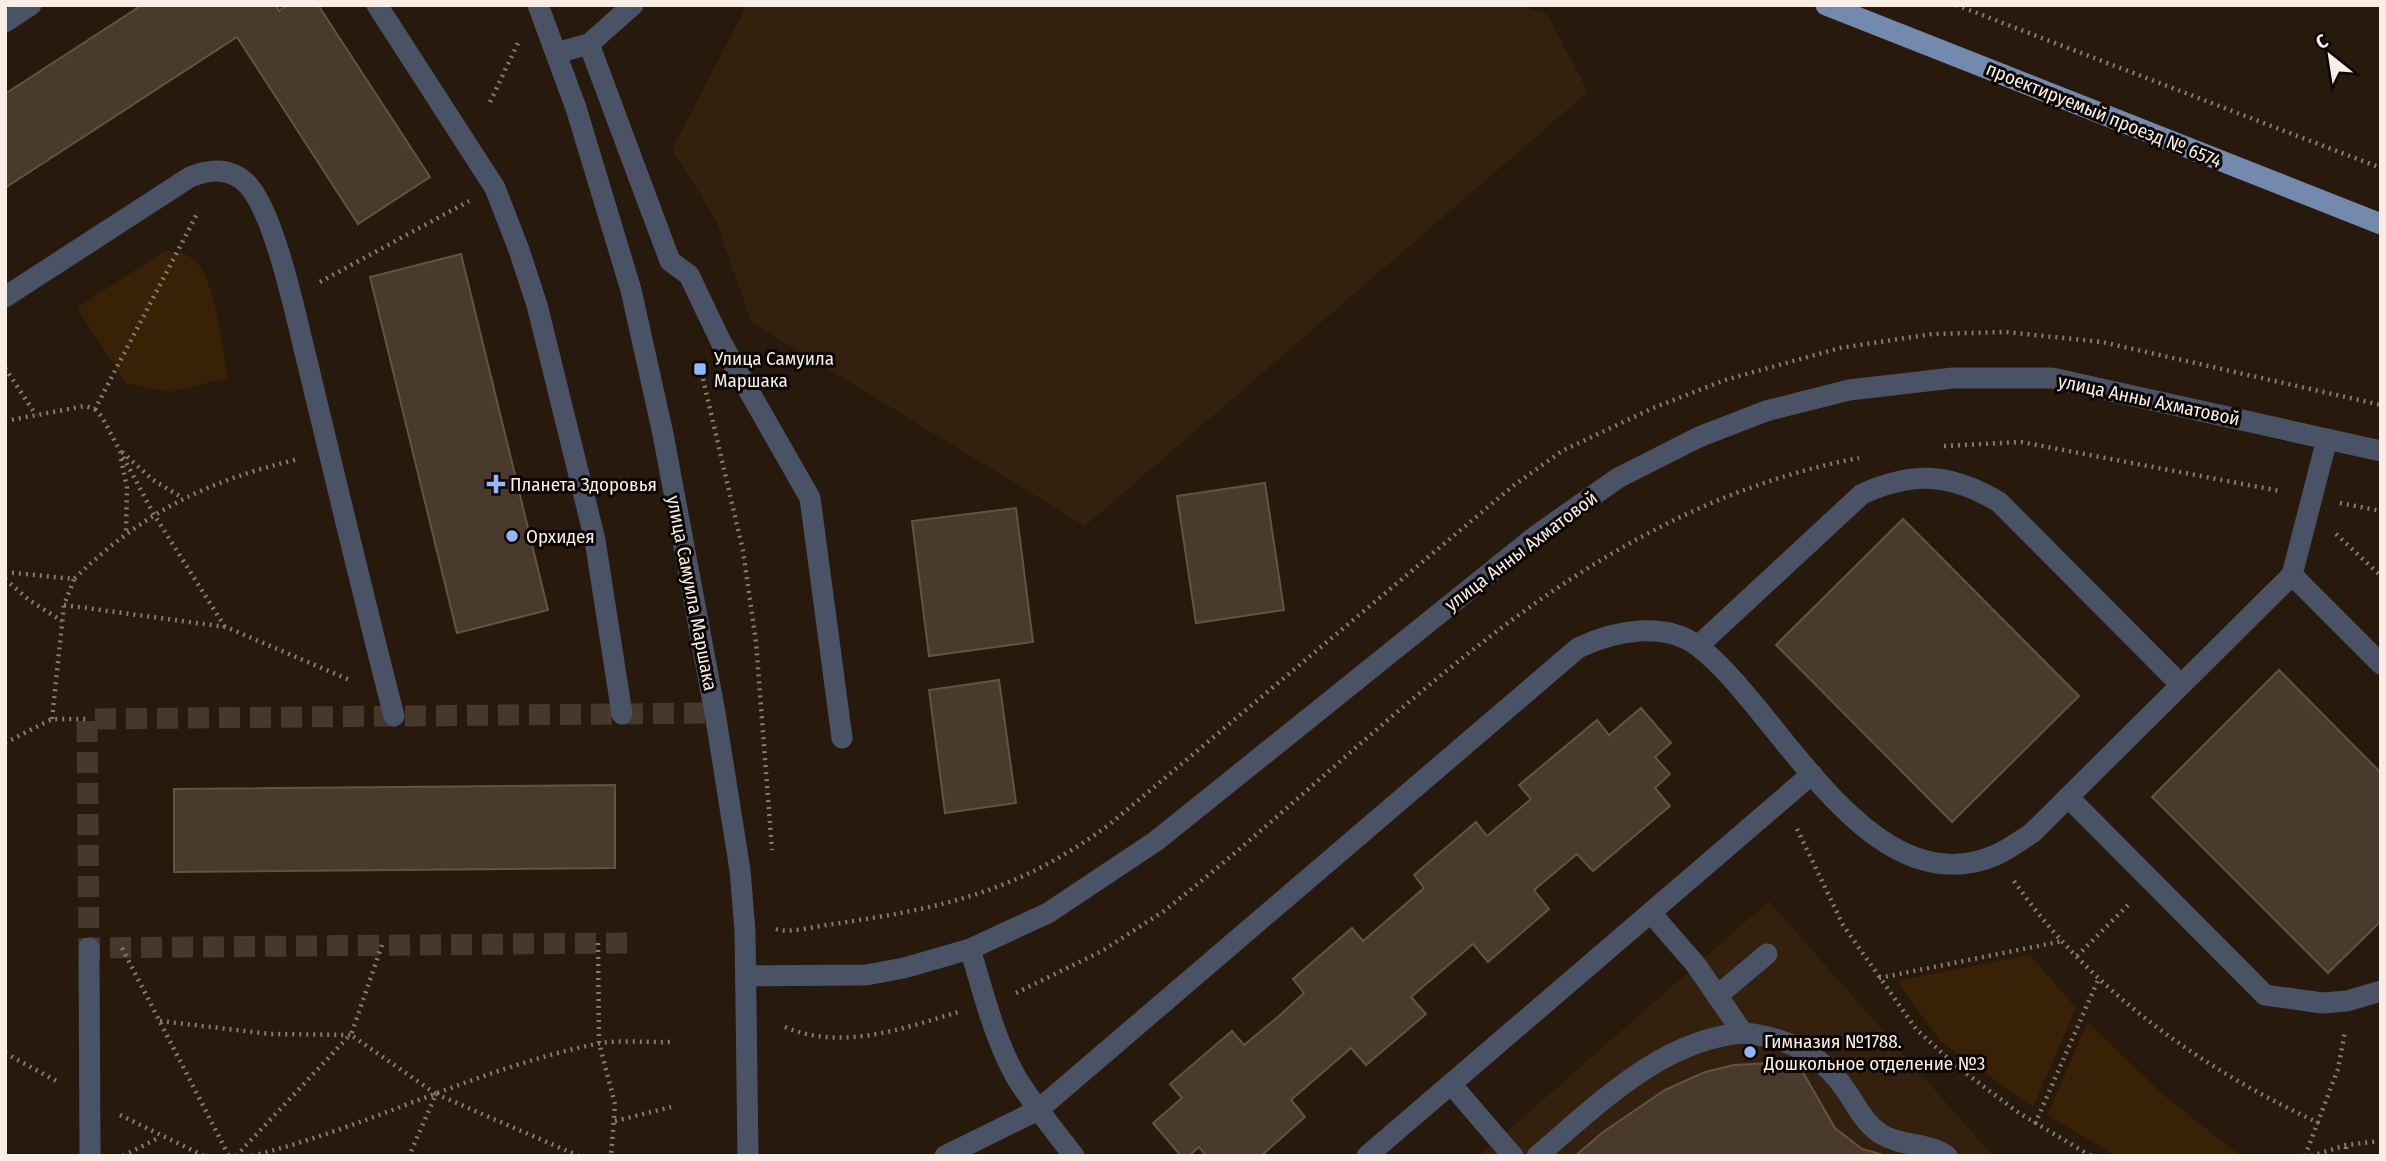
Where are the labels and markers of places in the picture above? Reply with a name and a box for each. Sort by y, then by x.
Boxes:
place label: Улица Самуила Маршака [713,347,834,392]
marker: Улица Самуила Маршака [692,361,708,377]
place label: Планета Здоровья [510,473,657,496]
marker: Планета Здоровья [488,476,504,492]
place label: Орхидея [526,525,595,548]
marker: Орхидея [504,528,520,544]
place label: Гимназия №1788. Дошкольное отделение №3 [1763,1030,1985,1075]
marker: Гимназия №1788. Дошкольное отделение №3 [1742,1044,1758,1060]

